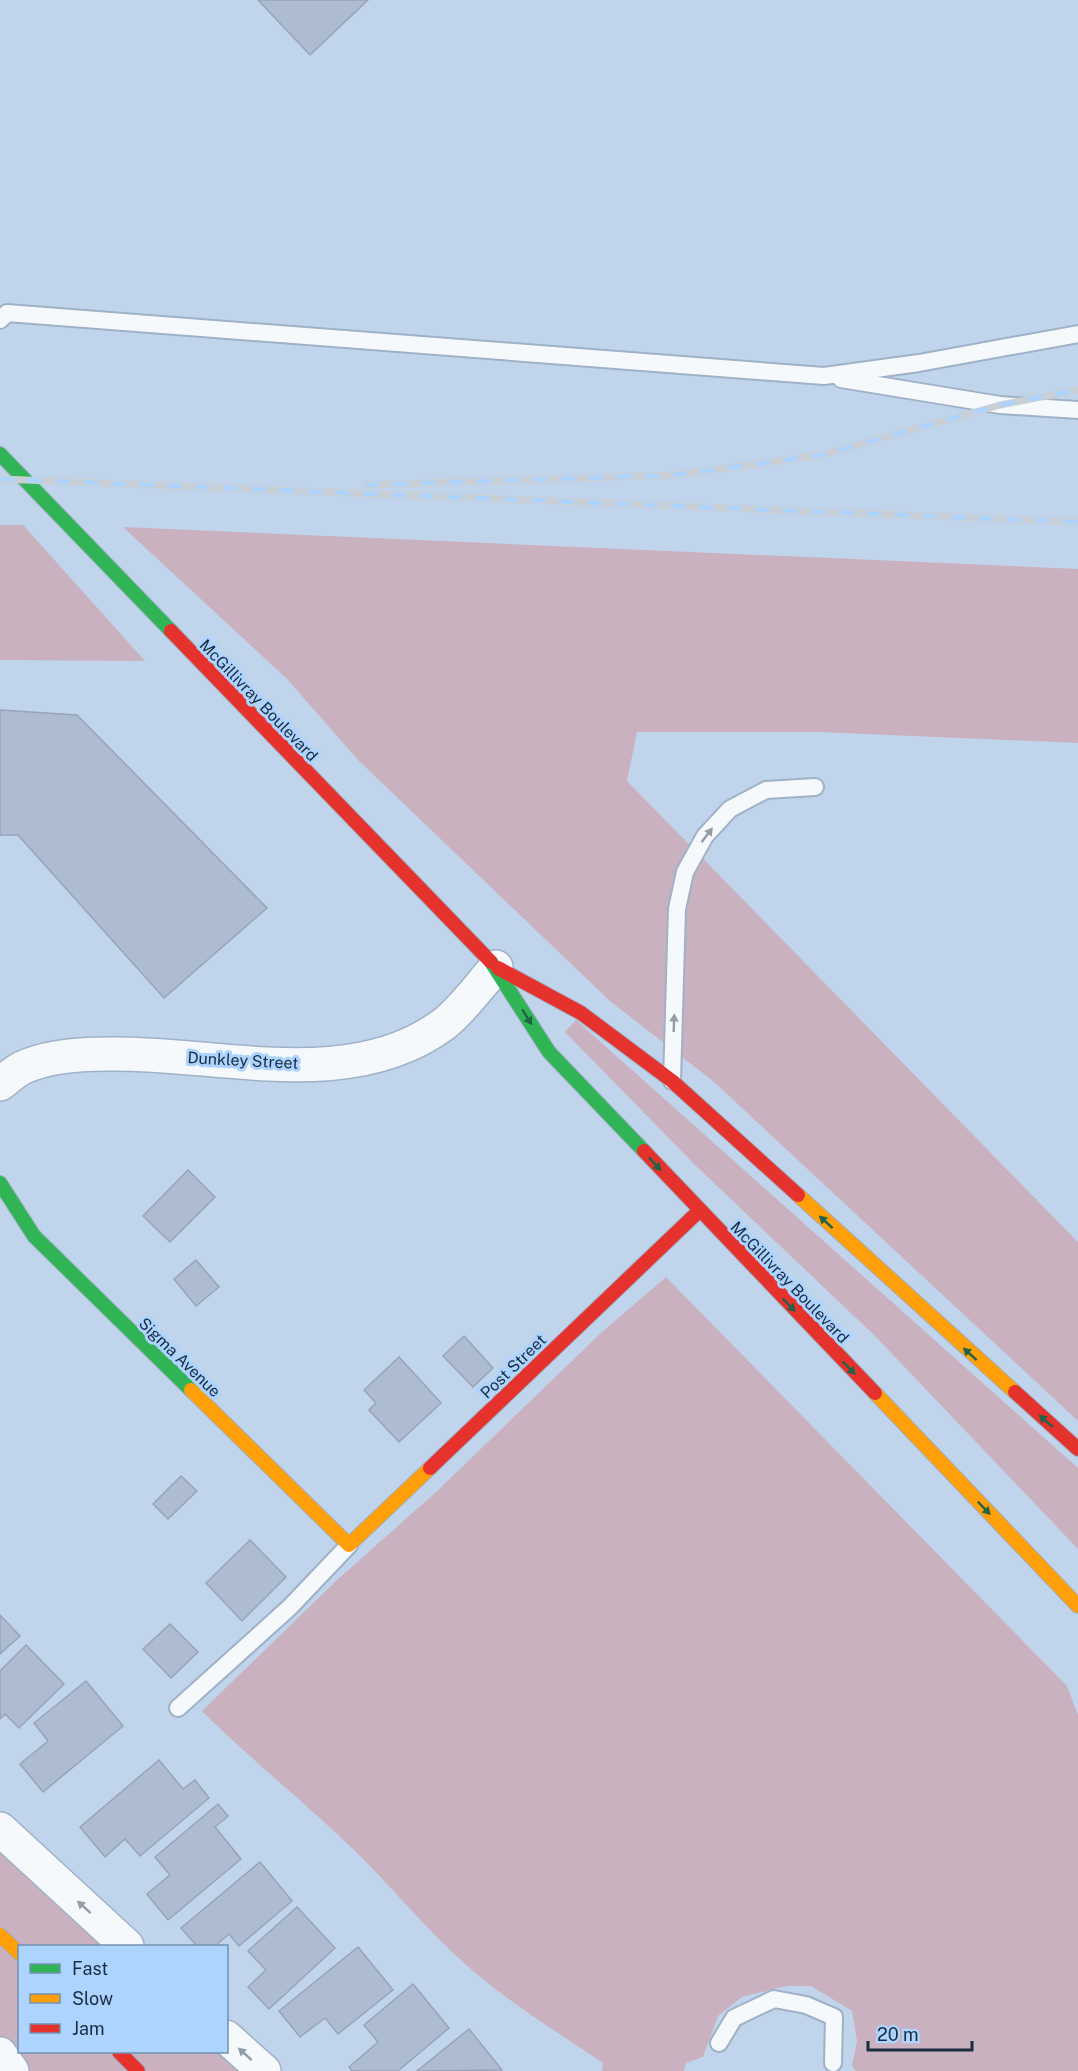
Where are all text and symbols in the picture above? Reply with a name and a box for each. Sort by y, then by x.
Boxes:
street label: McGillivray Boulevard [196,636,322,765]
one-way arrow [701,827,714,843]
one-way arrow [522,1009,533,1025]
one-way arrow [669,1013,678,1032]
street label: Dunkley Street [187,1048,299,1073]
one-way arrow [647,1156,661,1170]
one-way arrow [819,1216,834,1229]
street label: McGillivray Boulevard [727,1218,853,1347]
one-way arrow [782,1297,795,1312]
street label: Sigma Avenue [135,1314,224,1401]
street label: Post Street [477,1330,550,1402]
one-way arrow [963,1347,978,1361]
one-way arrow [842,1360,856,1375]
one-way arrow [1039,1415,1054,1428]
one-way arrow [977,1501,991,1516]
one-way arrow [77,1901,92,1914]
legend [18,1945,228,2053]
text: Fast [72,1958,108,1979]
text: Slow [72,1988,113,2009]
scale bar [868,2014,972,2052]
text: Jam [72,2018,105,2039]
text: 20 m [877,2024,919,2045]
one-way arrow [238,2048,253,2061]

